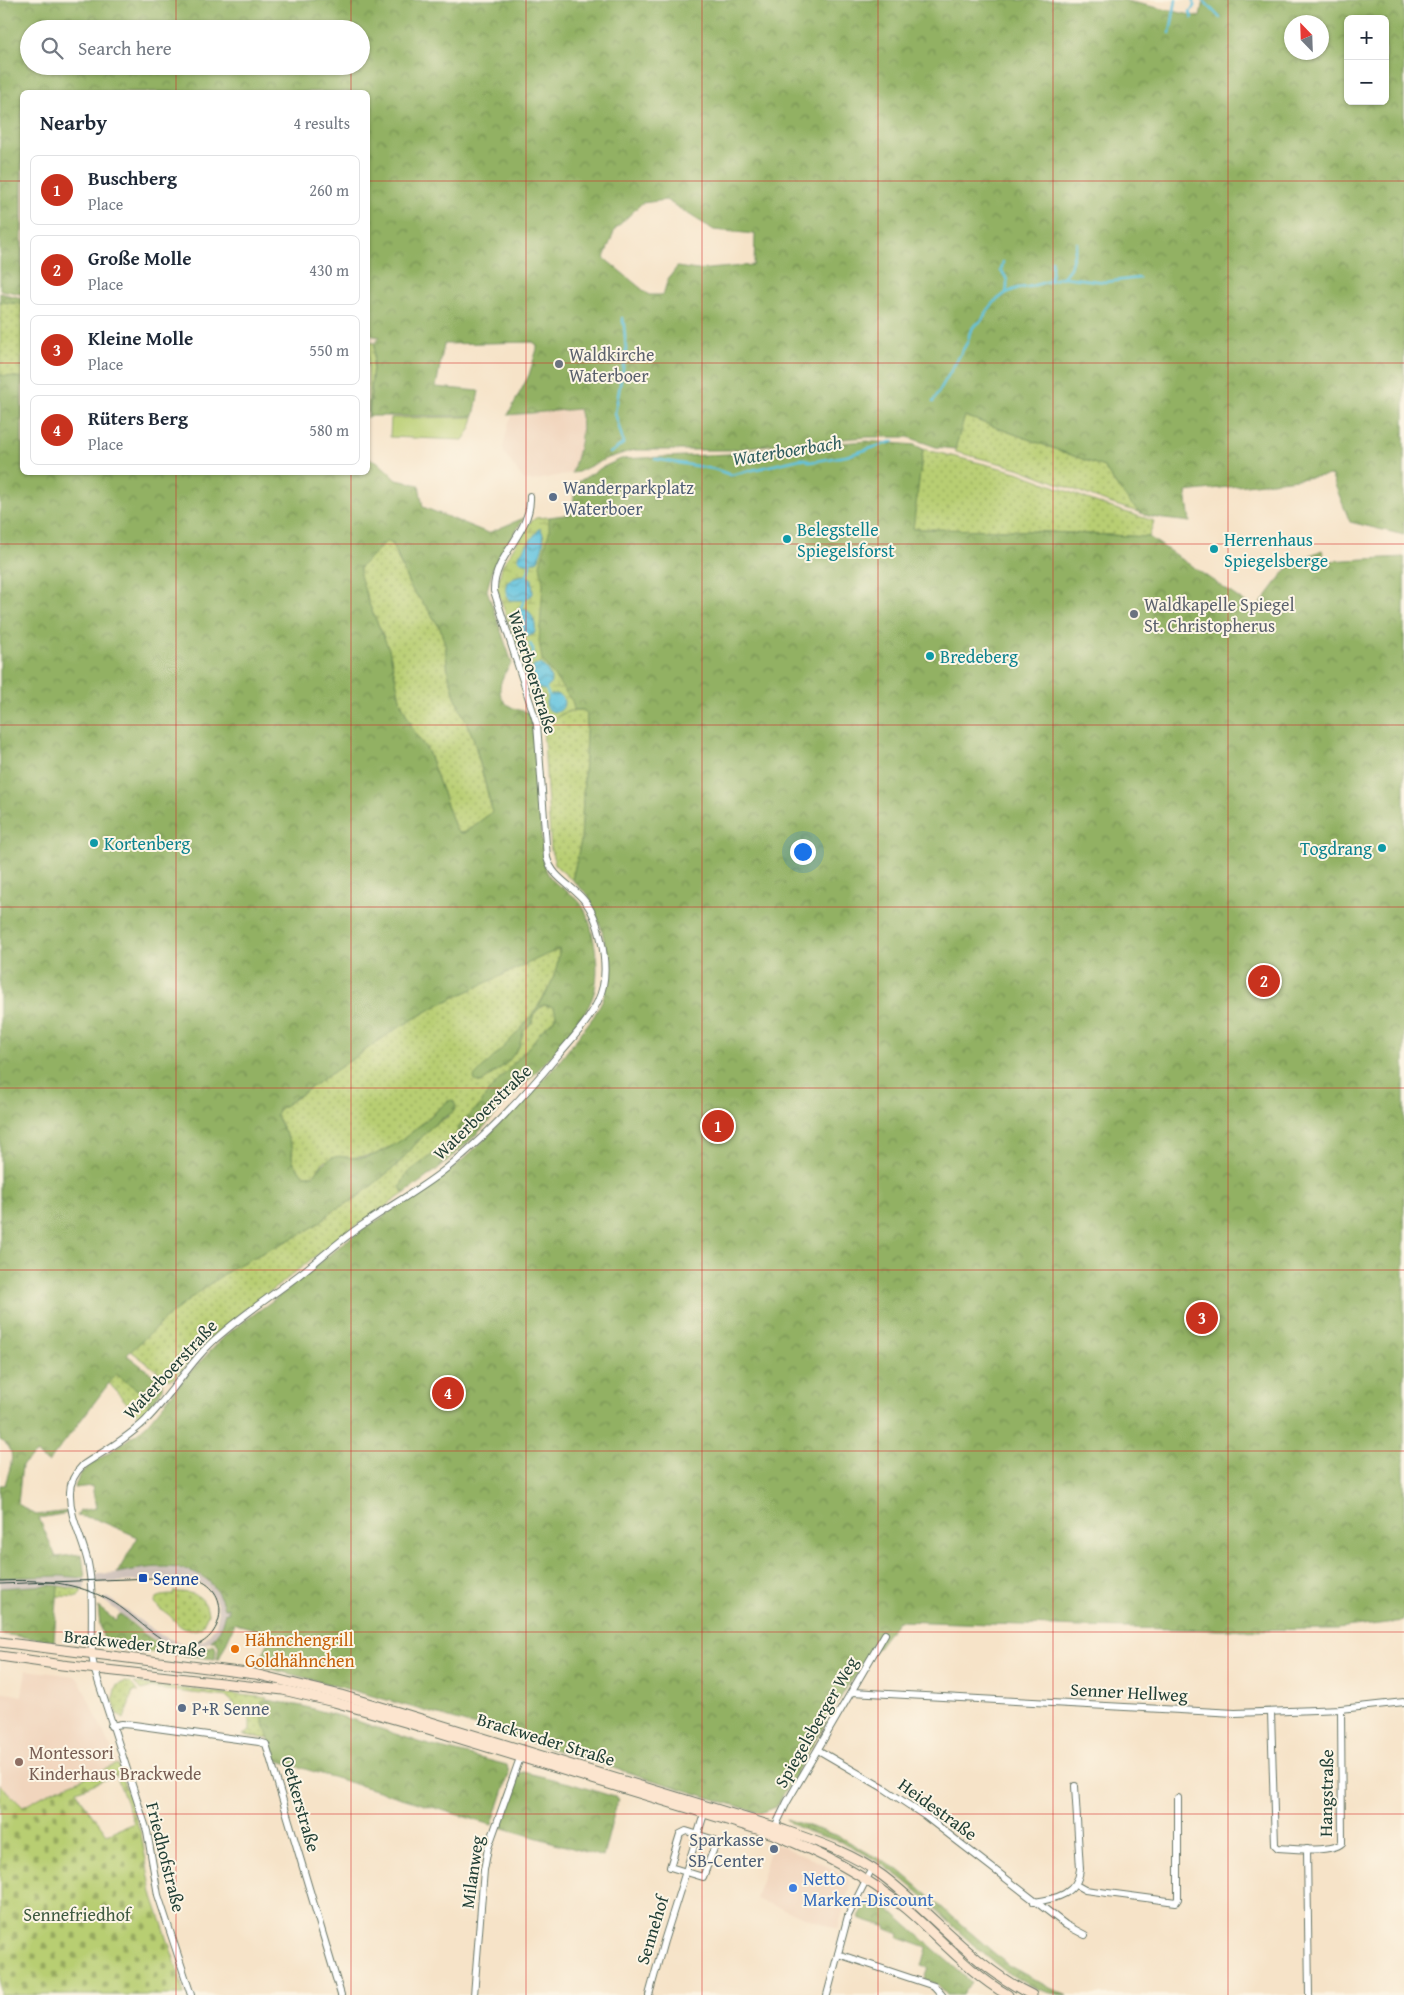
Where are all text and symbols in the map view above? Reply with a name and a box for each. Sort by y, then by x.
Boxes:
north arrow [1284,15,1329,60]
map controls [1344,15,1389,105]
button: + [1344,15,1389,60]
search box [20,20,370,75]
icon: search [38,34,66,62]
text: Search here [78,34,172,62]
button: − [1344,60,1389,105]
text: Nearby [40,107,107,138]
text: 4 results [293,111,350,135]
text: Buschberg [88,164,177,192]
text: 1 [53,178,61,202]
text: 260 m [309,178,349,202]
text: Place [88,192,123,216]
text: Große Molle [88,244,192,272]
text: 2 [53,258,61,282]
text: 430 m [309,258,349,282]
text: Place [88,272,123,296]
text: Kleine Molle [88,324,193,352]
text: 3 [53,338,61,362]
text: 550 m [309,338,349,362]
place label: Waldkirche Waterboer [569,341,654,389]
text: Place [88,352,123,376]
marker: Waldkirche Waterboer [553,358,565,370]
text: Rüters Berg [88,404,188,432]
text: 4 [53,418,61,442]
text: 580 m [309,418,349,442]
water label: Waterboerbach [730,427,844,472]
text: Place [88,432,123,456]
place label: Wanderparkplatz Waterboer [563,474,694,522]
marker: Wanderparkplatz Waterboer [547,491,559,503]
place label: Belegstelle Spiegelsforst [797,516,895,564]
place label: Herrenhaus Spiegelsberge [1224,526,1328,574]
marker: Belegstelle Spiegelsforst [781,533,793,545]
marker: Herrenhaus Spiegelsberge [1208,543,1220,555]
place label: Waldkapelle Spiegel St. Christopherus [1144,591,1295,639]
street label: Waterboerstraße [501,607,565,737]
marker: Waldkapelle Spiegel St. Christopherus [1128,608,1140,620]
place label: Bredeberg [940,643,1018,670]
marker: Bredeberg [924,650,936,662]
place label: Kortenberg [104,830,190,857]
place label: Togdrang [1300,835,1372,862]
marker: Kortenberg [88,837,100,849]
your location [790,839,816,865]
marker: Togdrang [1376,842,1388,854]
pin: 2 [1248,962,1280,1000]
street label: Waterboerstraße [427,1058,537,1166]
pin: 1 [702,1107,734,1145]
pin: 3 [1186,1299,1218,1337]
street label: Waterboerstraße [116,1313,224,1425]
pin: 4 [432,1374,464,1412]
place label: Senne [153,1565,199,1592]
marker: Senne [137,1572,149,1584]
street label: Brackweder Straße [62,1622,208,1664]
place label: Hähnchengrill Goldhähnchen [245,1626,355,1674]
marker: Hähnchengrill Goldhähnchen [229,1643,241,1655]
street label: Spiegelsberger Weg [767,1651,865,1793]
street label: Senner Hellweg [1070,1675,1188,1709]
place label: P+R Senne [192,1695,269,1722]
marker: P+R Senne [176,1702,188,1714]
street label: Brackweder Straße [474,1705,618,1773]
place label: Montessori Kinderhaus Brackwede [29,1739,201,1787]
street label: Hangstraße [1312,1749,1340,1837]
street label: Oetkerstraße [274,1753,328,1855]
marker: Montessori Kinderhaus Brackwede [13,1756,25,1768]
street label: Heidestraße [893,1771,983,1847]
street label: Friedhofstraße [139,1799,193,1915]
place label: Sparkasse SB-Center [688,1826,765,1874]
street label: Milanweg [454,1834,490,1910]
marker: Sparkasse SB-Center [768,1843,780,1855]
place label: Netto Marken-Discount [803,1865,934,1913]
marker: Netto Marken-Discount [787,1882,799,1894]
street label: Sennehof [629,1890,676,1968]
park label: Sennefriedhof [23,1901,133,1928]

